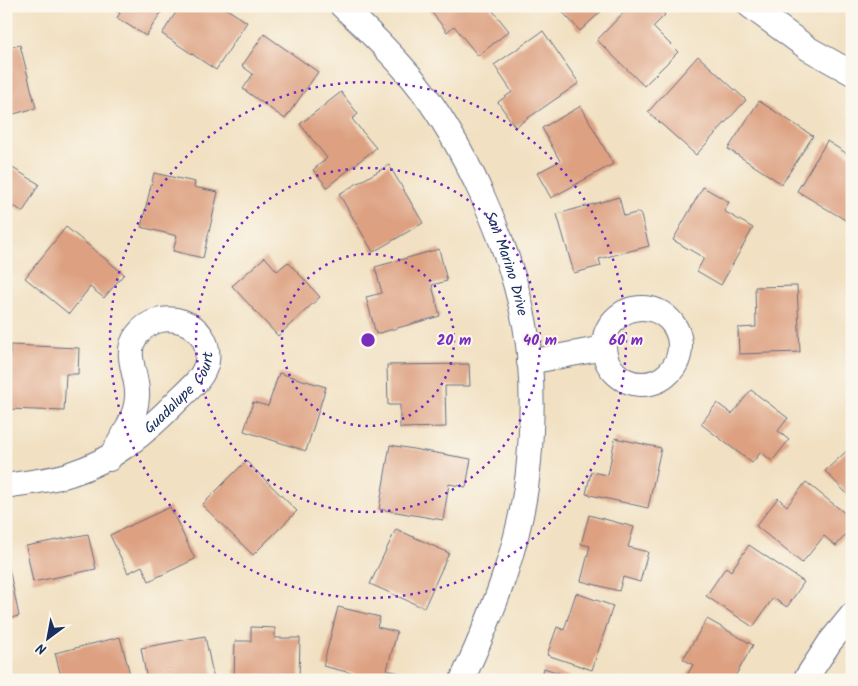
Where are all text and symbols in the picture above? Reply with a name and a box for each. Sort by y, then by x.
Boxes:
street label: San Marino Drive [477,208,534,318]
text: 20 m [437,329,471,353]
text: 40 m [523,329,557,353]
text: 60 m [609,329,643,353]
centre of rings [359,331,377,349]
street label: Guadalupe Court [139,351,220,440]
north arrow [22,614,72,664]
text: N [32,636,51,660]

